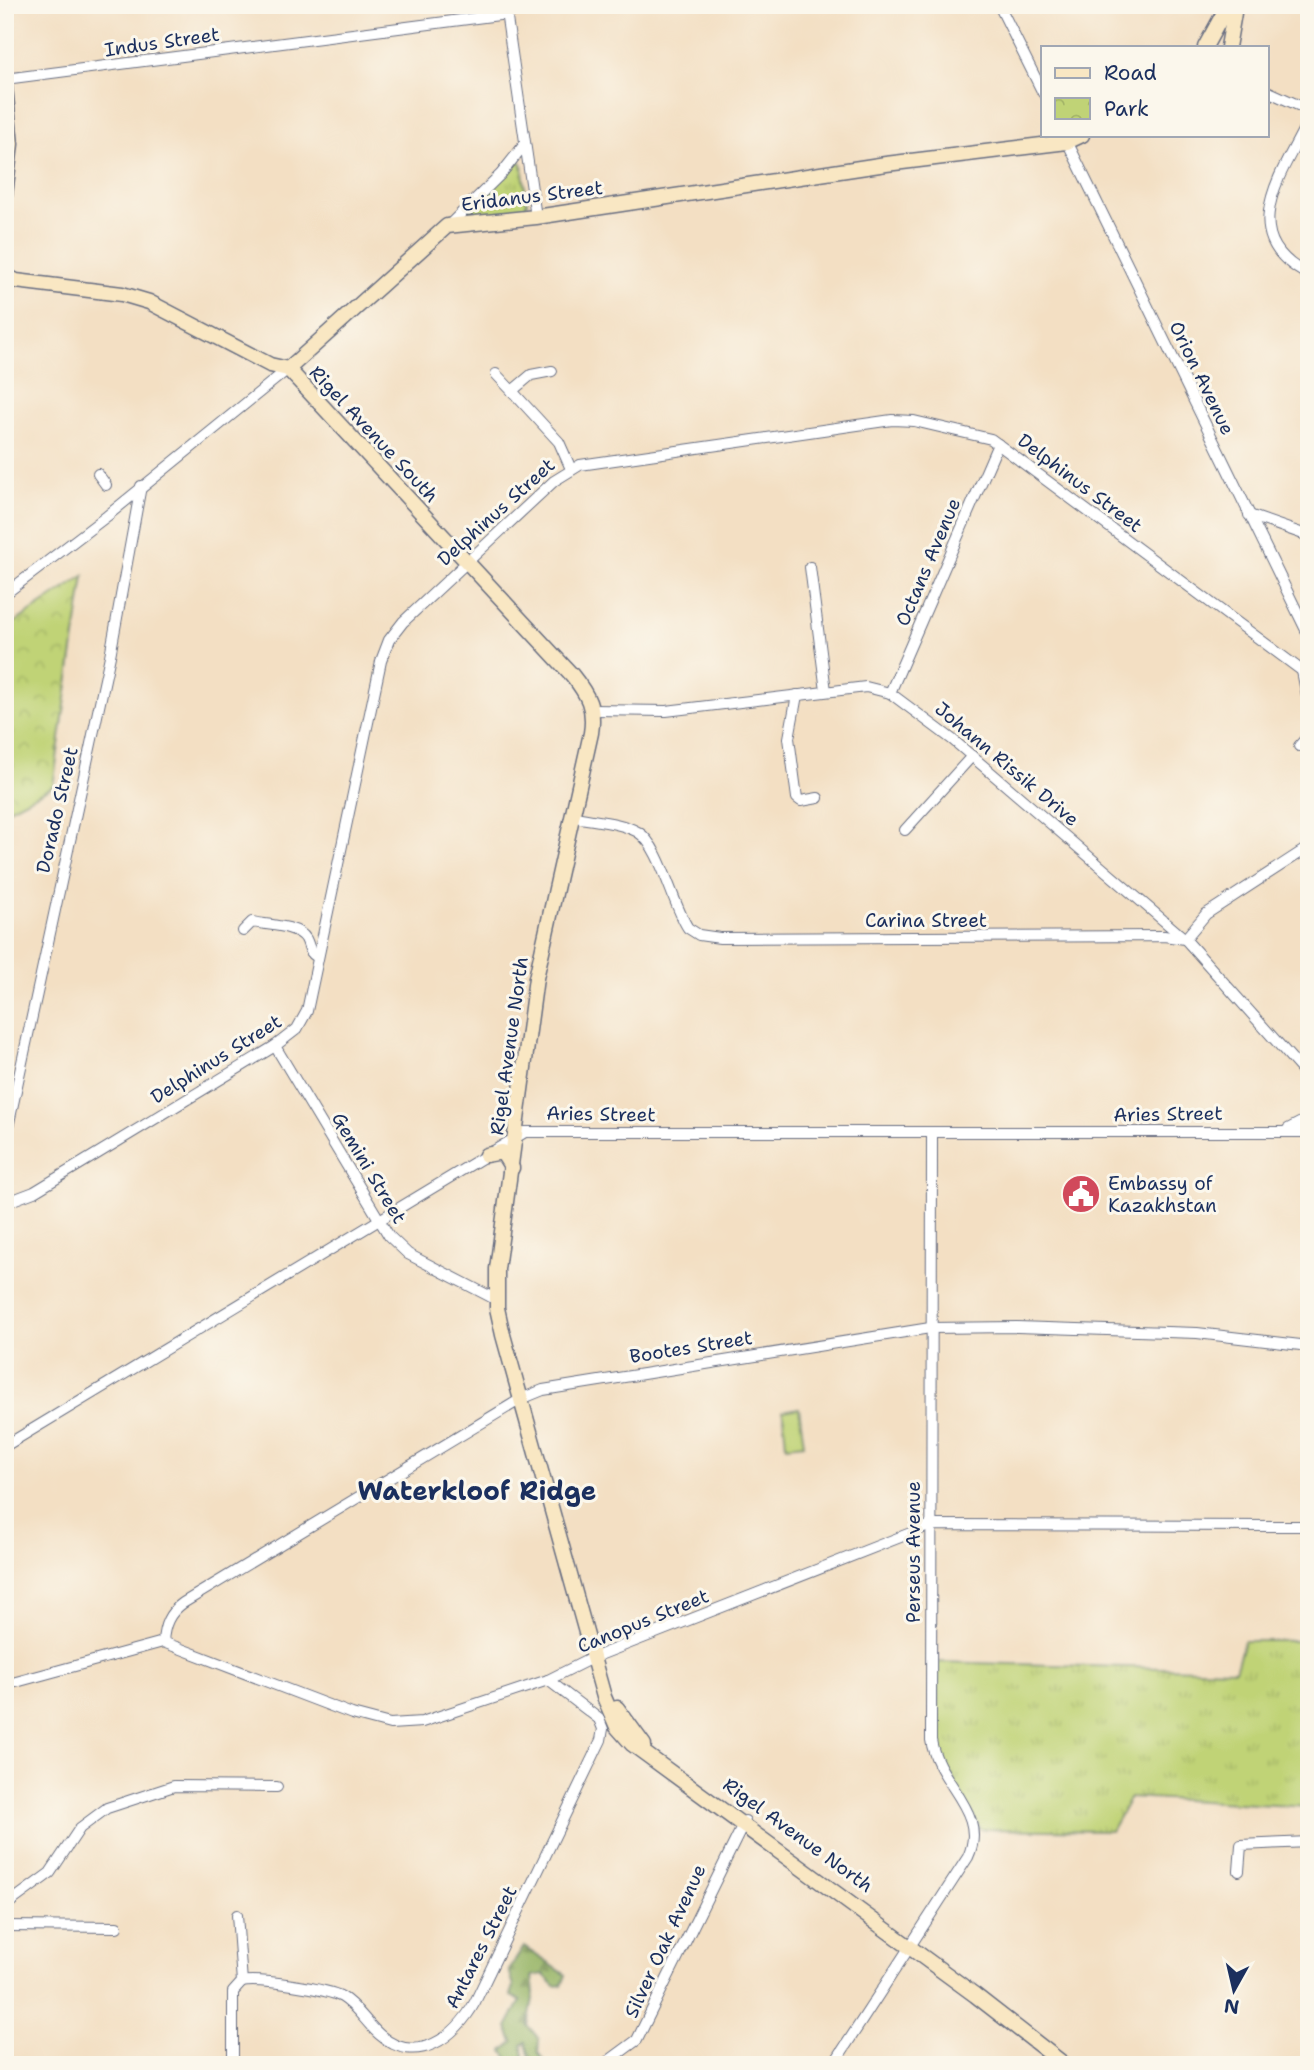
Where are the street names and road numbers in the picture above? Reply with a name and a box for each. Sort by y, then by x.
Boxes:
street label: Indus Street [103,22,221,62]
street label: Eridanus Street [460,175,604,217]
street label: Orion Avenue [1164,317,1240,439]
street label: Rigel Avenue South [304,360,444,508]
street label: Delphinus Street [1013,428,1147,538]
street label: Delphinus Street [432,453,560,571]
street label: Octans Avenue [890,494,966,630]
street label: Johann Rissik Drive [930,696,1084,832]
street label: Dorado Street [30,744,84,876]
street label: Carina Street [865,908,987,933]
street label: Rigel Avenue North [484,955,534,1137]
street label: Delphinus Street [146,1009,286,1109]
street label: Aries Street [546,1101,656,1127]
street label: Aries Street [1113,1101,1223,1127]
street label: Gemini Street [326,1108,412,1228]
street label: Bootes Street [628,1325,754,1369]
street label: Perseus Avenue [901,1481,926,1623]
street label: Canopus Street [574,1583,712,1659]
street label: Rigel Avenue North [718,1772,878,1898]
street label: Silver Oak Avenue [618,1860,712,2022]
street label: Antares Street [439,1881,523,2013]

